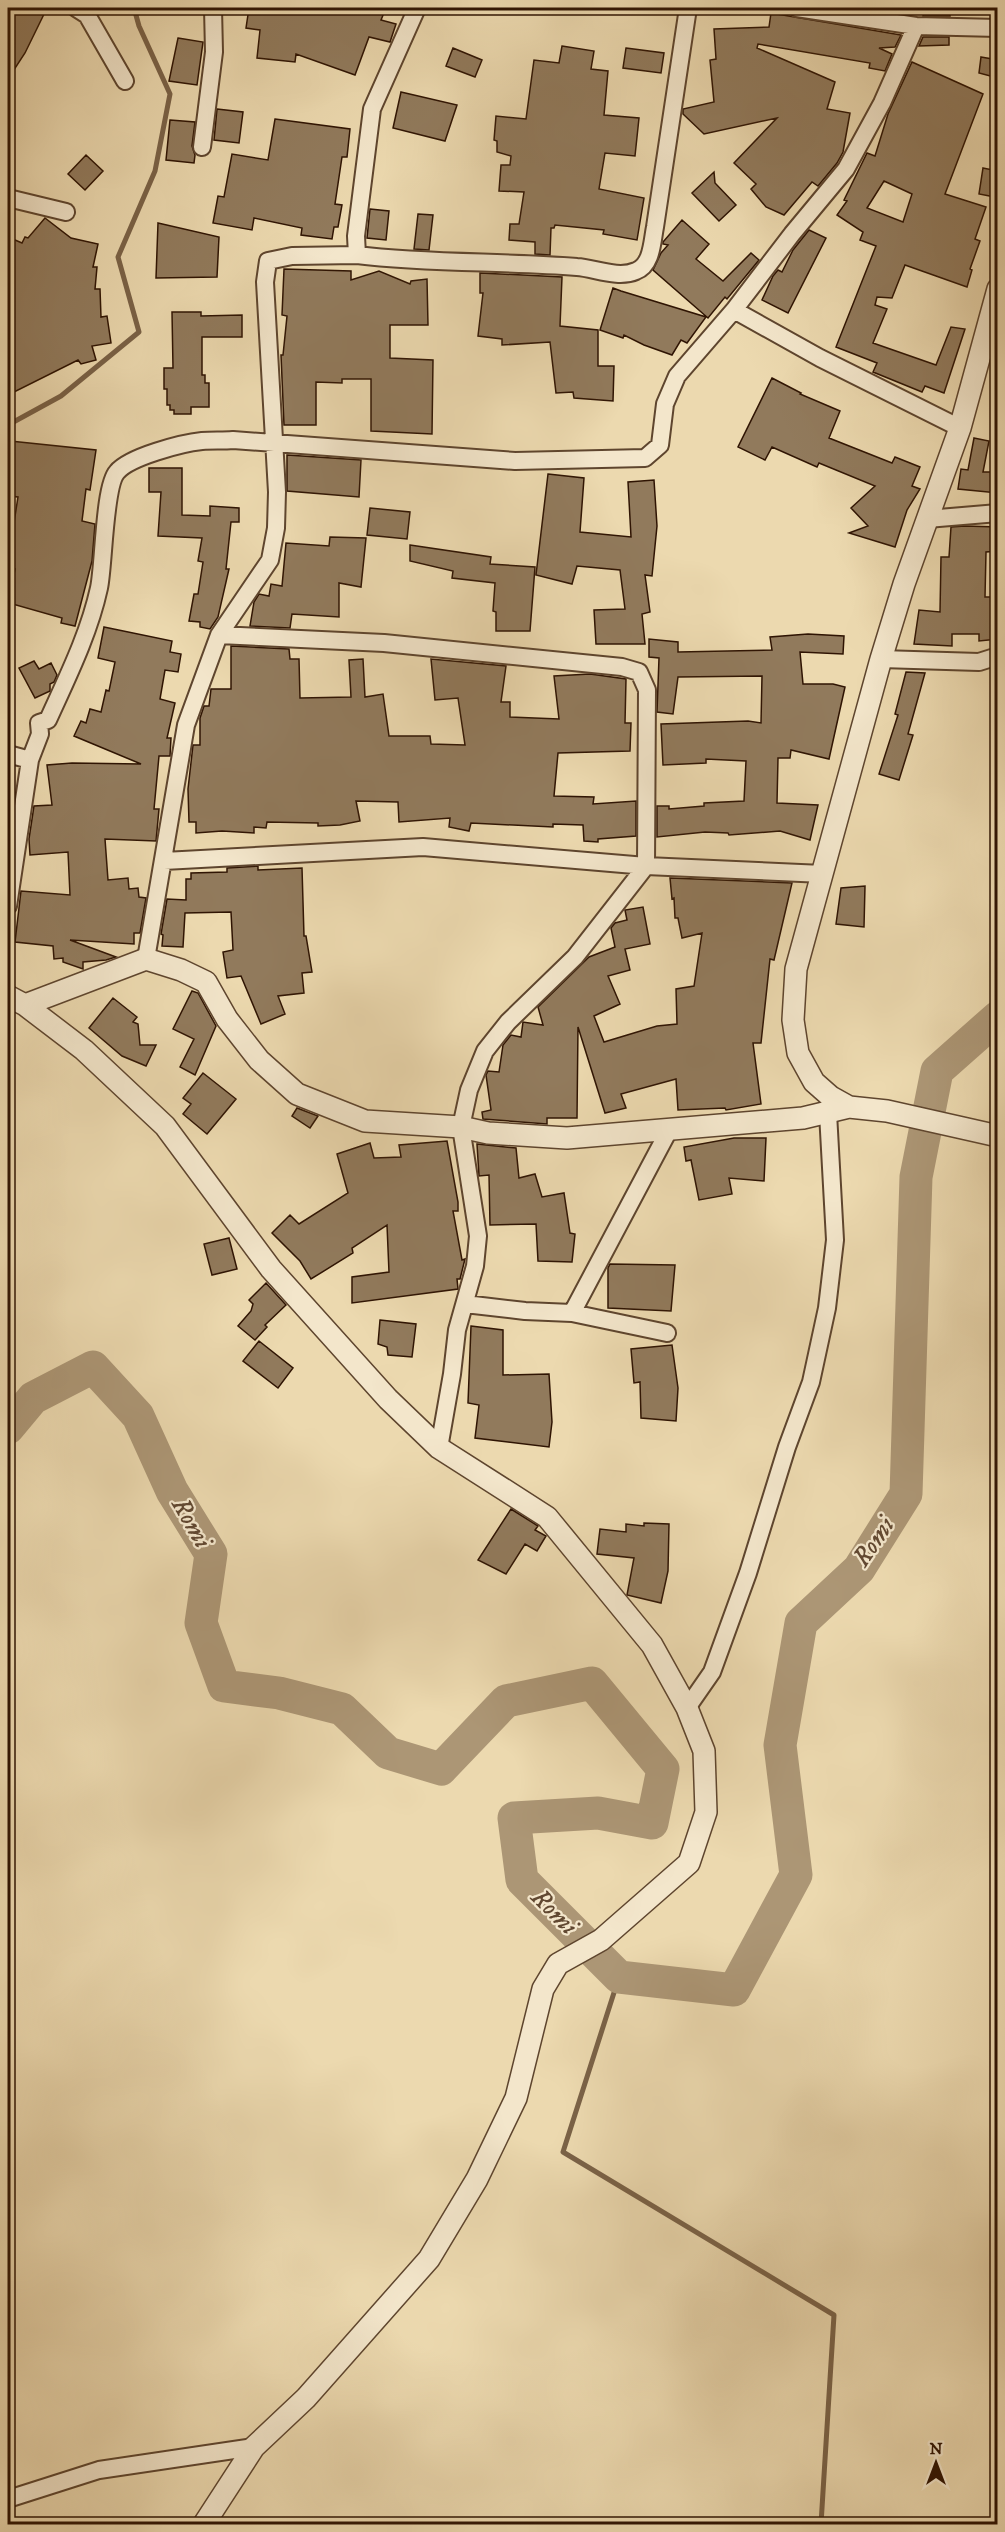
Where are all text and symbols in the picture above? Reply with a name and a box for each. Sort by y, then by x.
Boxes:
water label: Romi [163,1491,220,1556]
water label: Romi [845,1509,904,1574]
water label: Romi [523,1881,586,1944]
north arrow [906,2433,966,2493]
text: N [929,2439,943,2459]

